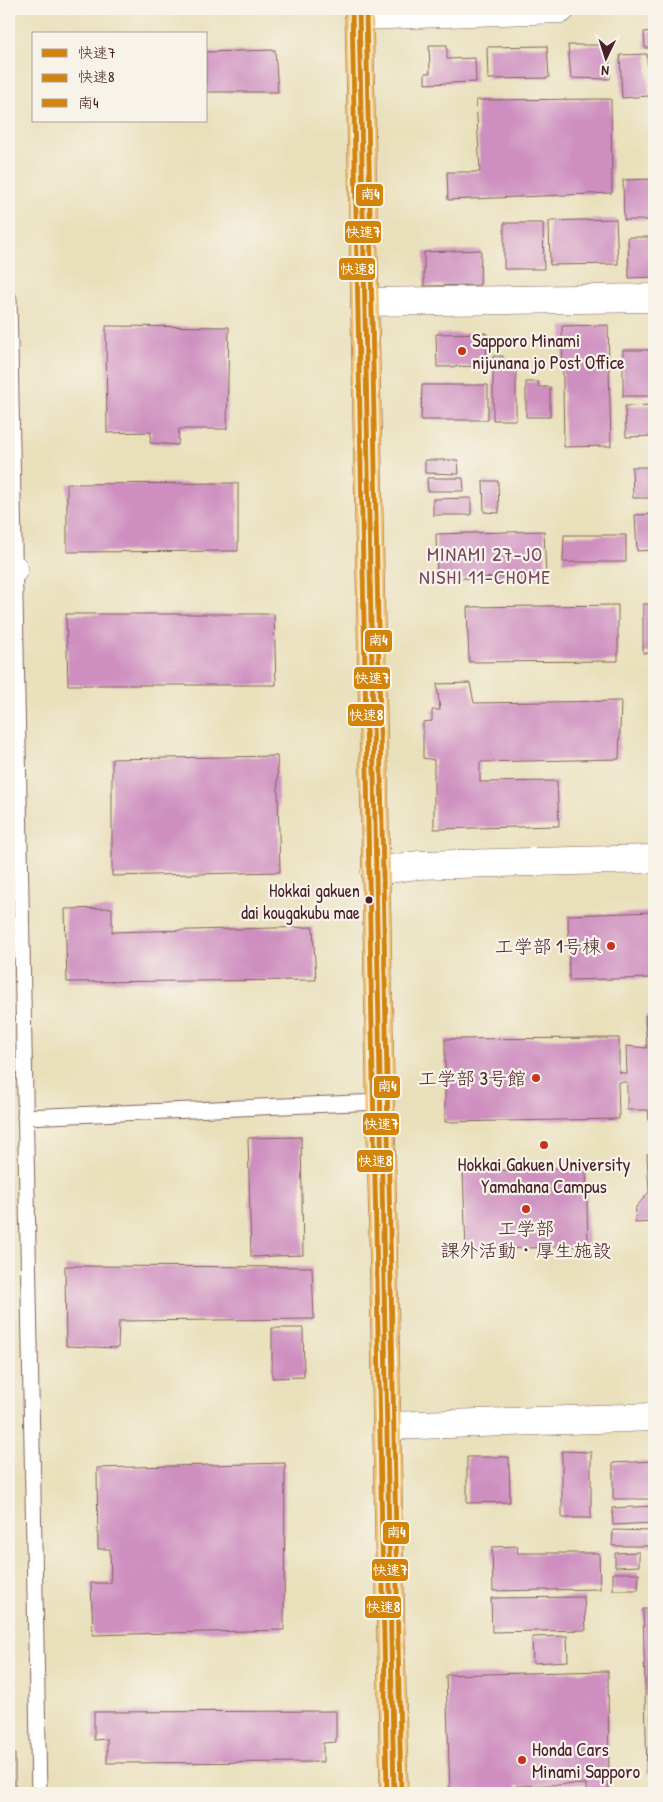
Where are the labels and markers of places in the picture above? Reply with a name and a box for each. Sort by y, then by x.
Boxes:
place label: Sapporo Minami nijunana jo Post Office [472,327,625,375]
marker: Sapporo Minami nijunana jo Post Office [456,345,468,357]
place label: Hokkai gakuen dai kougakubu mae [241,878,360,925]
marker: Hokkai gakuen dai kougakubu mae [364,895,374,905]
place label: 工学部 1号棟 [495,933,601,959]
marker: 工学部 1号棟 [605,940,617,952]
place label: 工学部 3号館 [418,1065,526,1091]
marker: 工学部 3号館 [530,1072,542,1084]
marker: Hokkai Gakuen University Yamahana Campus [538,1139,550,1151]
place label: Hokkai Gakuen University Yamahana Campus [458,1151,630,1199]
marker: 工学部 課外活動・厚生施設 [520,1203,532,1215]
place label: 工学部 課外活動・厚生施設 [440,1215,612,1263]
place label: Honda Cars Minami Sapporo [532,1736,641,1784]
marker: Honda Cars Minami Sapporo [516,1754,528,1766]

